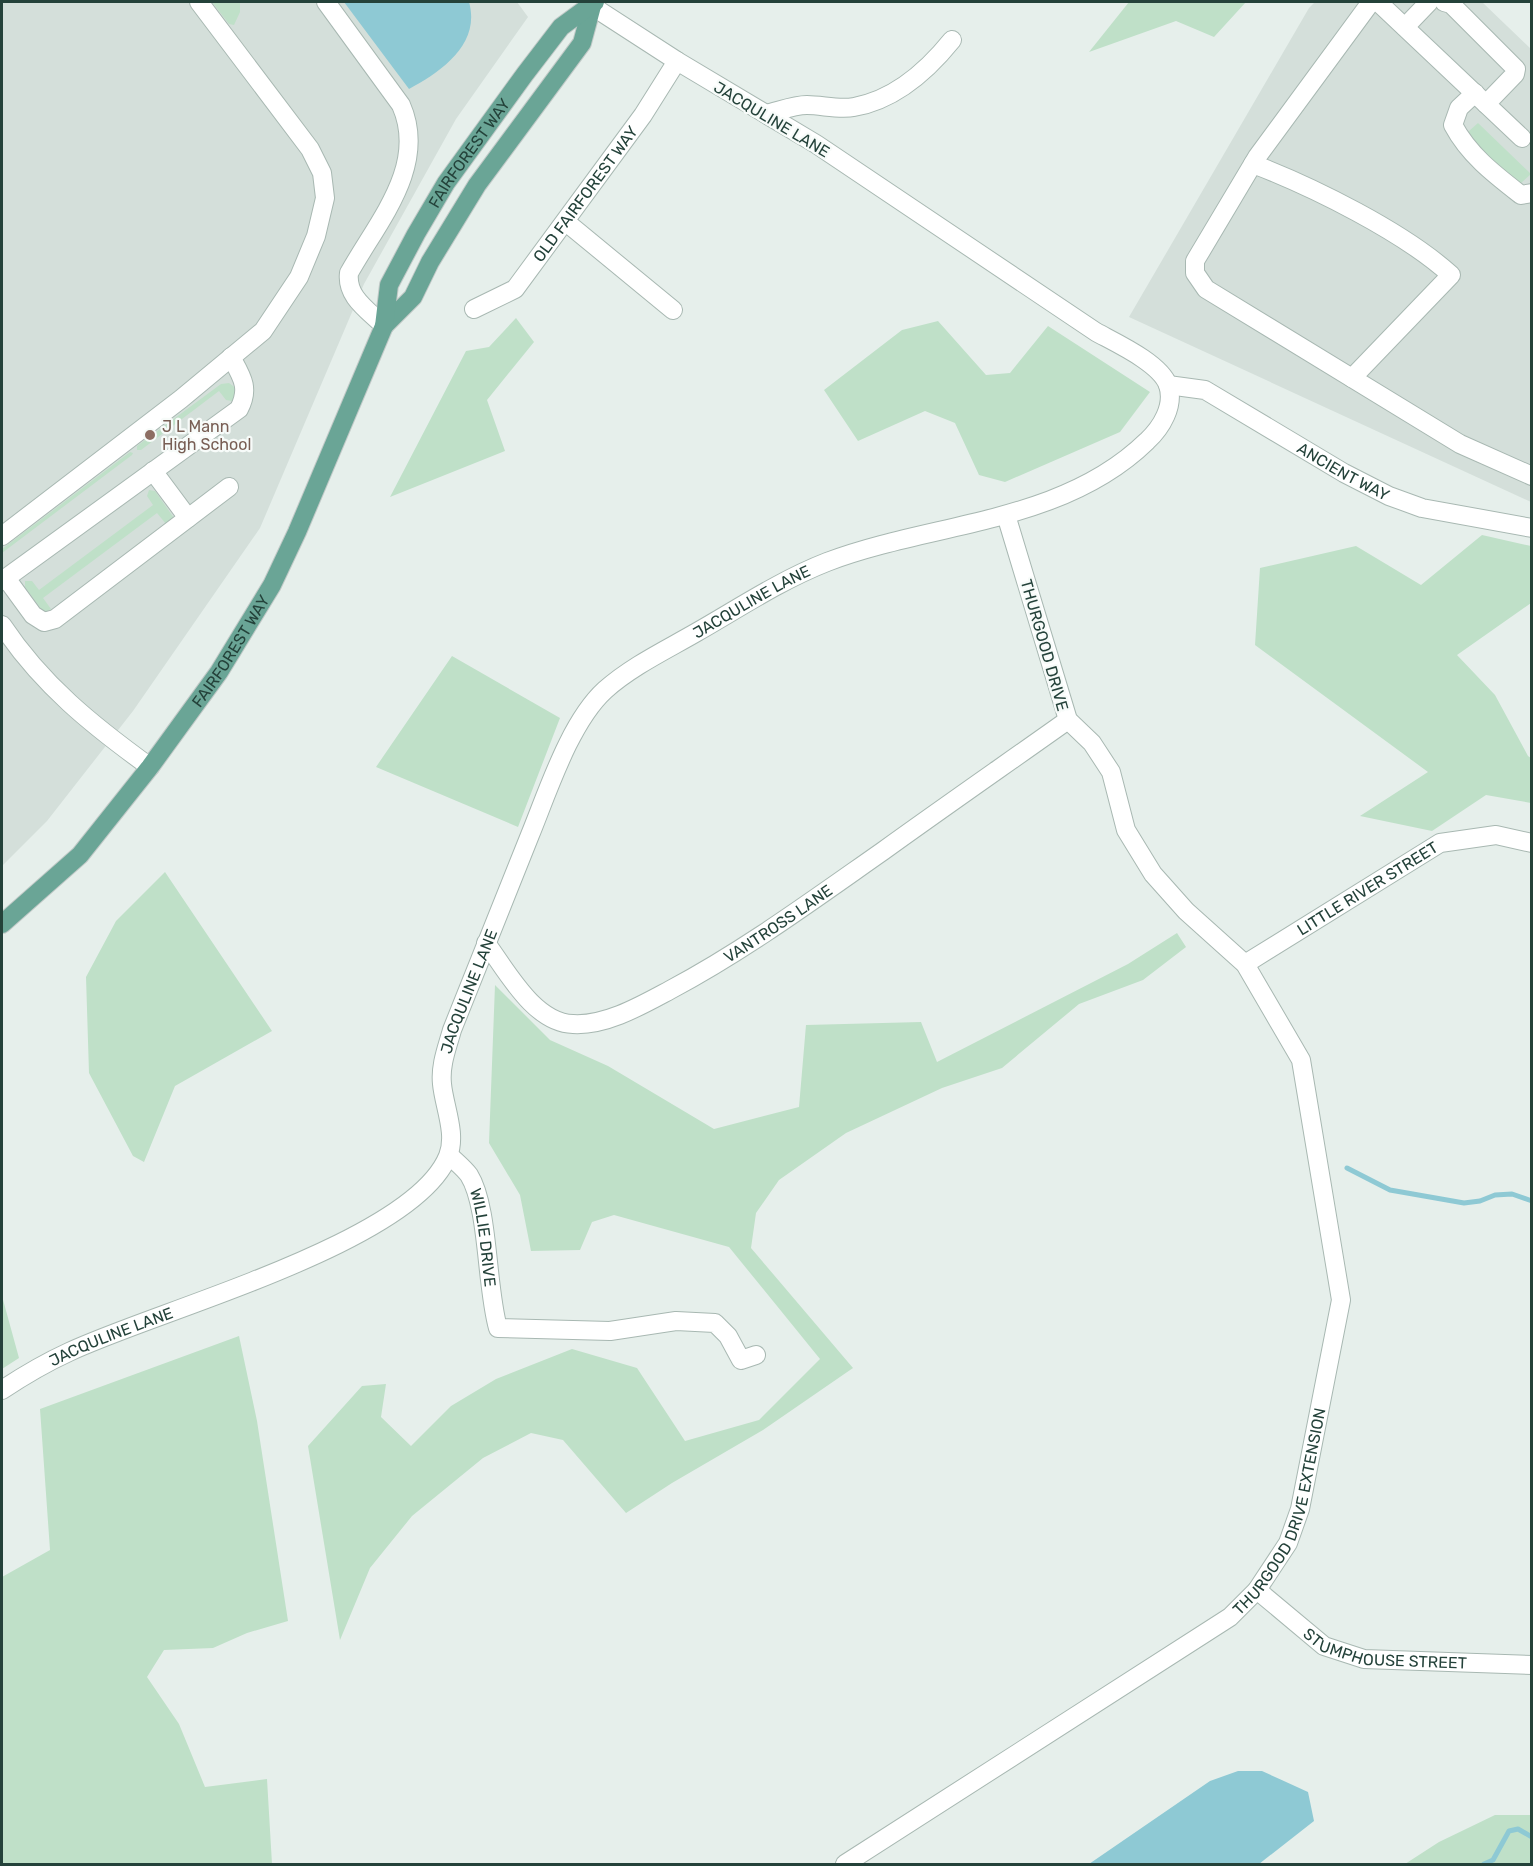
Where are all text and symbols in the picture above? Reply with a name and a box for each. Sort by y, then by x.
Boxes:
street label: JACQULINE LANE [710,77,833,162]
street label: FAIRFOREST WAY [425,95,514,211]
street label: OLD FAIRFOREST WAY [529,122,642,266]
place label: J L Mann High School [162,417,251,454]
marker: J L Mann High School [143,428,157,442]
street label: ANCIENT WAY [1294,438,1393,505]
street label: JACQULINE LANE [689,561,813,642]
street label: THURGOOD DRIVE [1017,577,1072,713]
street label: FAIRFOREST WAY [188,592,274,711]
street label: LITTLE RIVER STREET [1294,838,1442,939]
street label: VANTROSS LANE [720,881,836,967]
street label: JACQULINE LANE [437,927,501,1056]
street label: WILLIE DRIVE [466,1186,500,1288]
street label: JACQULINE LANE [46,1303,176,1370]
street label: THURGOOD DRIVE EXTENSION [1229,1406,1330,1619]
street label: STUMPHOUSE STREET [1299,1624,1467,1673]

